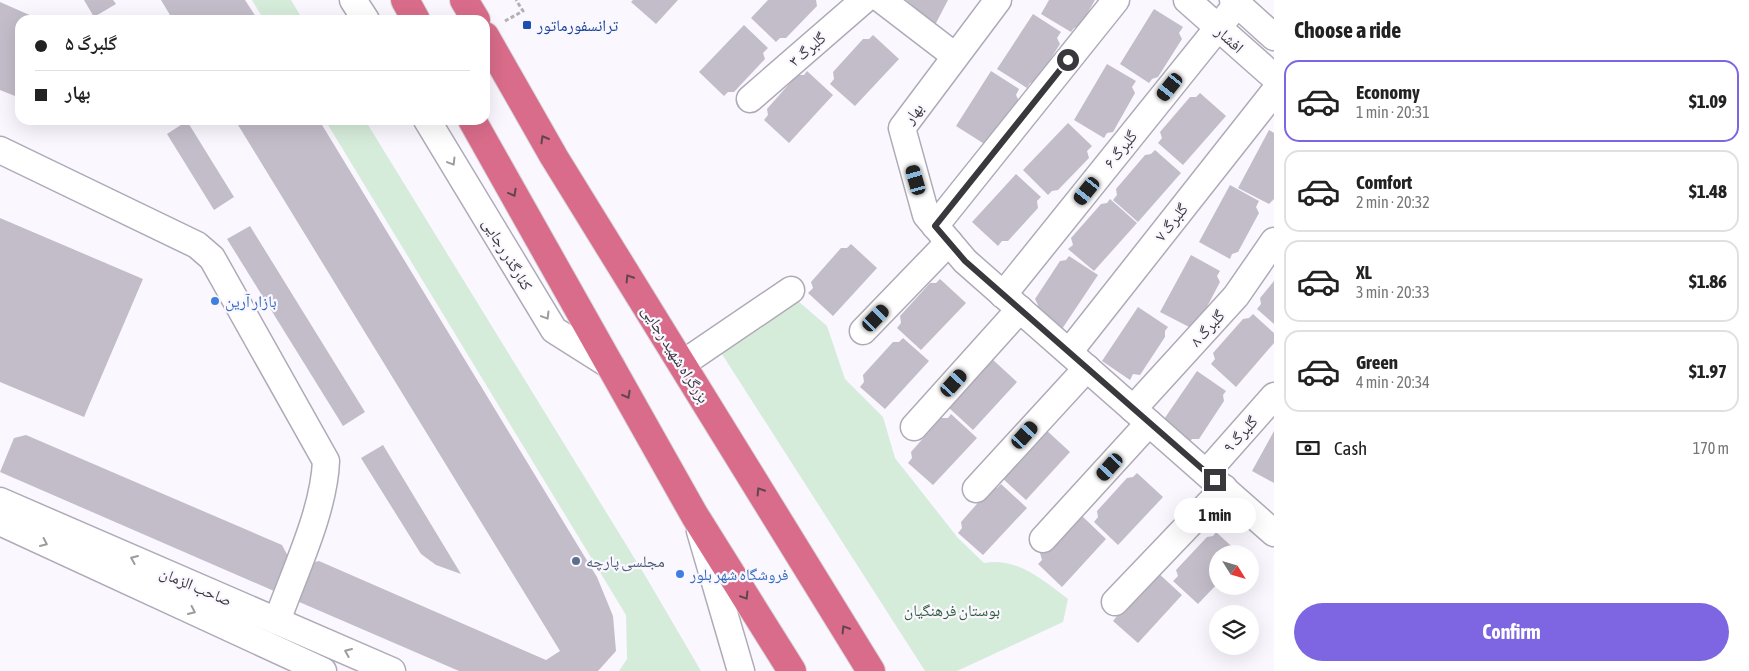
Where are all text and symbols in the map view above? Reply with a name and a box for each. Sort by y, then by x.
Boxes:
place label: ترانسفورماتور [536,16,618,35]
text: Choose a ride [1294,17,1401,43]
marker: ترانسفورماتور [521,19,533,31]
street label: افشار [1211,21,1248,57]
street label: گلبرگ ۳ [785,28,830,71]
text: گلبرگ ۵ [65,32,117,54]
route start [1057,49,1079,71]
car [1154,71,1185,103]
icon: car [1296,79,1341,124]
text: بهار [65,81,90,103]
text: Economy [1356,81,1420,103]
text: $1.09 [1689,90,1727,112]
street label: بهار [899,99,927,128]
text: 1 min · 20:31 [1356,103,1430,121]
street label: گلبرگ ۶ [1100,126,1141,172]
one-way arrow [541,136,551,145]
one-way arrow [446,156,456,165]
car [904,164,927,196]
icon: car [1296,169,1341,214]
text: Comfort [1356,171,1412,193]
car [1071,175,1102,207]
text: $1.48 [1689,180,1727,202]
one-way arrow [507,188,517,197]
text: 2 min · 20:32 [1356,193,1430,211]
street label: گلبرگ ۷ [1151,199,1192,245]
street label: کنارگذر رجایی [478,215,537,295]
icon: car [1296,259,1341,304]
text: XL [1356,261,1372,283]
text: $1.86 [1689,270,1727,292]
one-way arrow [626,275,636,284]
text: 3 min · 20:33 [1356,283,1430,301]
place label: بازار آرین [225,292,277,312]
marker: بازار آرین [209,295,221,307]
street label: بزرگراه شهید رجایی [637,302,713,407]
car [860,302,891,334]
street label: گلبرگ ۸ [1186,306,1229,351]
one-way arrow [539,310,549,319]
icon: car [1296,349,1341,394]
text: Green [1356,351,1398,373]
text: $1.97 [1689,360,1727,382]
car [938,367,969,399]
text: 4 min · 20:34 [1356,373,1430,391]
one-way arrow [621,390,631,399]
street label: گلبرگ ۹ [1219,412,1262,457]
car [1009,419,1040,451]
icon: cash [1294,434,1322,462]
text: Cash [1334,437,1367,459]
text: 170 m [1693,439,1729,457]
car [1094,451,1125,483]
route end [1204,469,1226,491]
one-way arrow [757,488,767,497]
callout: 1 min [1174,498,1256,532]
text: 1 min [1199,506,1231,524]
one-way arrow [39,536,48,547]
north arrow [1209,545,1259,595]
map controls [1209,545,1259,655]
place label: مجلسی پارچه [586,552,665,572]
one-way arrow [130,555,139,566]
marker: مجلسی پارچه [570,555,582,567]
street label: صاحب الزمان [157,563,235,611]
place label: فروشگاه شهر بلور [689,565,789,584]
marker: فروشگاه شهر بلور [674,568,686,580]
one-way arrow [738,591,748,600]
park label: بوستان فرهنگیان [904,601,1000,621]
button: Confirm [1294,603,1729,661]
one-way arrow [187,604,196,615]
button: layers [1209,605,1259,655]
one-way arrow [842,626,852,635]
one-way arrow [344,647,353,658]

